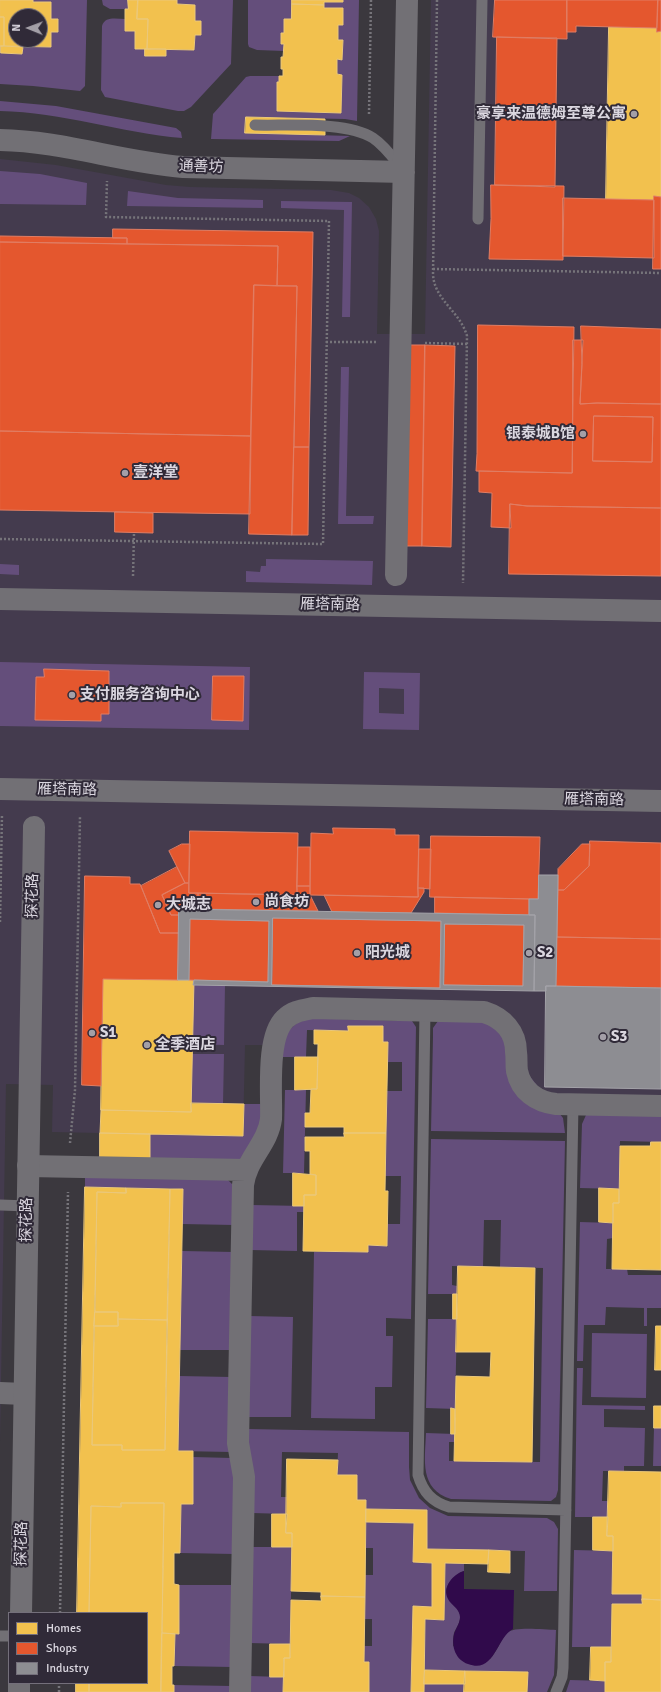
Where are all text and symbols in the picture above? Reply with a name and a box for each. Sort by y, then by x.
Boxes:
north arrow [8,8,48,48]
text: N [10,24,23,32]
place label: 豪享来温德姆至尊公寓 [476,105,626,123]
marker: 豪享来温德姆至尊公寓 [629,109,639,119]
street label: 通善坊 [178,157,224,177]
place label: 银泰城B馆 [506,425,575,443]
marker: 银泰城B馆 [578,429,588,439]
place label: 壹洋堂 [133,464,178,482]
marker: 壹洋堂 [120,468,130,478]
street label: 雁塔南路 [300,595,360,615]
place label: 支付服务咨询中心 [80,686,200,704]
marker: 支付服务咨询中心 [67,690,77,700]
street label: 雁塔南路 [37,780,97,800]
street label: 雁塔南路 [564,790,624,810]
street label: 探花路 [24,873,42,919]
place label: 尚食坊 [264,893,309,911]
place label: 大城志 [166,896,211,914]
marker: 尚食坊 [251,897,261,907]
marker: 大城志 [153,900,163,910]
place label: 阳光城 [365,944,410,962]
place label: S2 [537,944,553,962]
marker: 阳光城 [352,948,362,958]
marker: S2 [524,948,534,958]
place label: S1 [100,1024,116,1042]
marker: S1 [87,1028,97,1038]
place label: S3 [611,1028,627,1046]
marker: S3 [598,1032,608,1042]
place label: 全季酒店 [155,1036,215,1054]
marker: 全季酒店 [142,1040,152,1050]
street label: 探花路 [18,1197,36,1243]
street label: 探花路 [13,1521,31,1567]
legend [8,1612,148,1684]
text: Homes [46,1621,81,1636]
text: Shops [46,1641,77,1656]
text: Industry [46,1661,89,1676]

